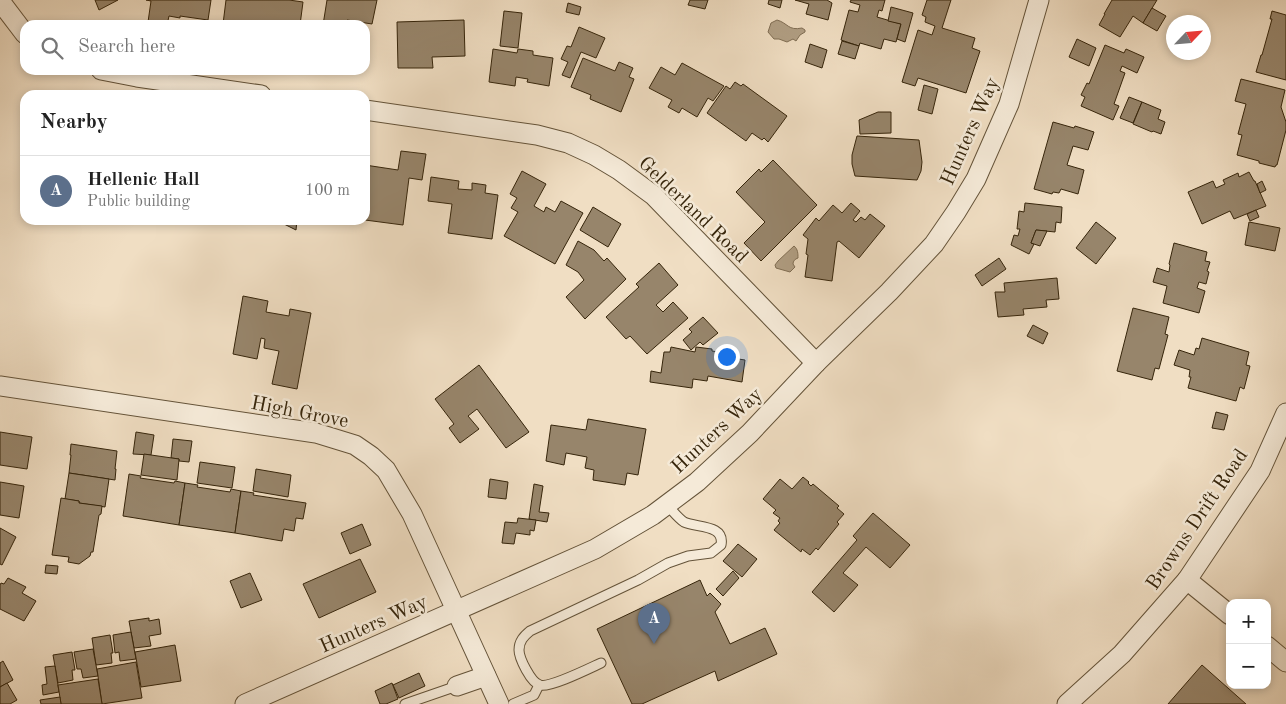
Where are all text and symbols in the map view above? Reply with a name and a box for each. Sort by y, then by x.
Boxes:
north arrow [1166,15,1211,60]
search box [20,20,370,75]
icon: search [38,34,66,62]
text: Search here [78,38,175,57]
street label: Hunters Way [938,74,1004,189]
text: Nearby [40,112,108,133]
street label: Gelderland Road [634,153,751,267]
text: Hellenic Hall [87,171,200,190]
text: A [50,183,62,199]
text: 100 m [305,183,350,199]
text: Public building [87,194,190,210]
your location [714,344,740,370]
street label: Hunters Way [668,384,767,478]
street label: High Grove [249,394,350,432]
street label: Browns Drift Road [1143,446,1252,594]
street label: Hunters Way [317,592,431,658]
map controls [1226,599,1271,689]
button: + [1226,599,1271,644]
pin: A [638,603,670,644]
button: − [1226,644,1271,689]

